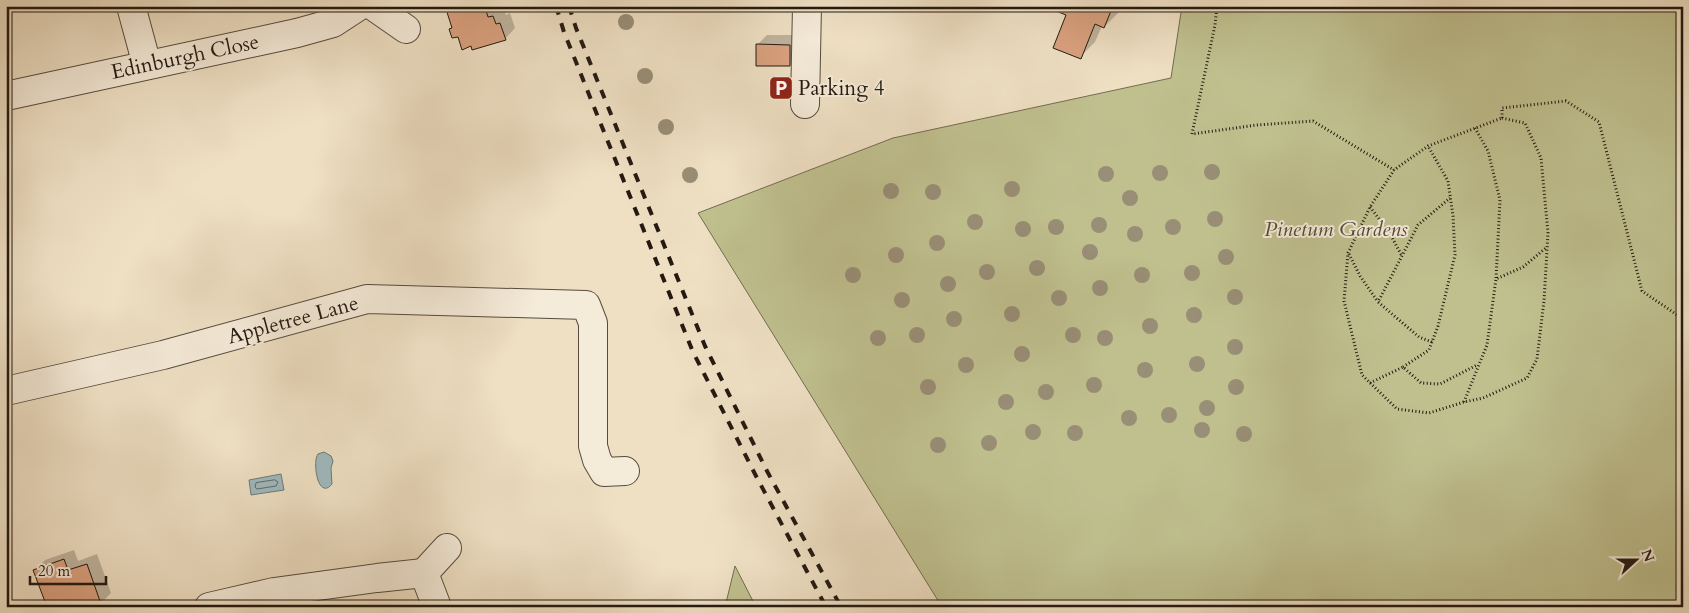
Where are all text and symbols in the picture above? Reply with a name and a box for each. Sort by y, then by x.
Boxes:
street label: Edinburgh Close [108,27,262,87]
place label: Parking 4 [798,74,885,103]
parking icon: Parking 4 [768,75,794,101]
park label: Pinetum Gardens [1264,215,1408,244]
street label: Appletree Lane [224,289,362,351]
north arrow [1612,536,1662,586]
text: N [1637,546,1659,565]
scale bar [30,553,106,585]
text: 20 m [38,561,70,581]

